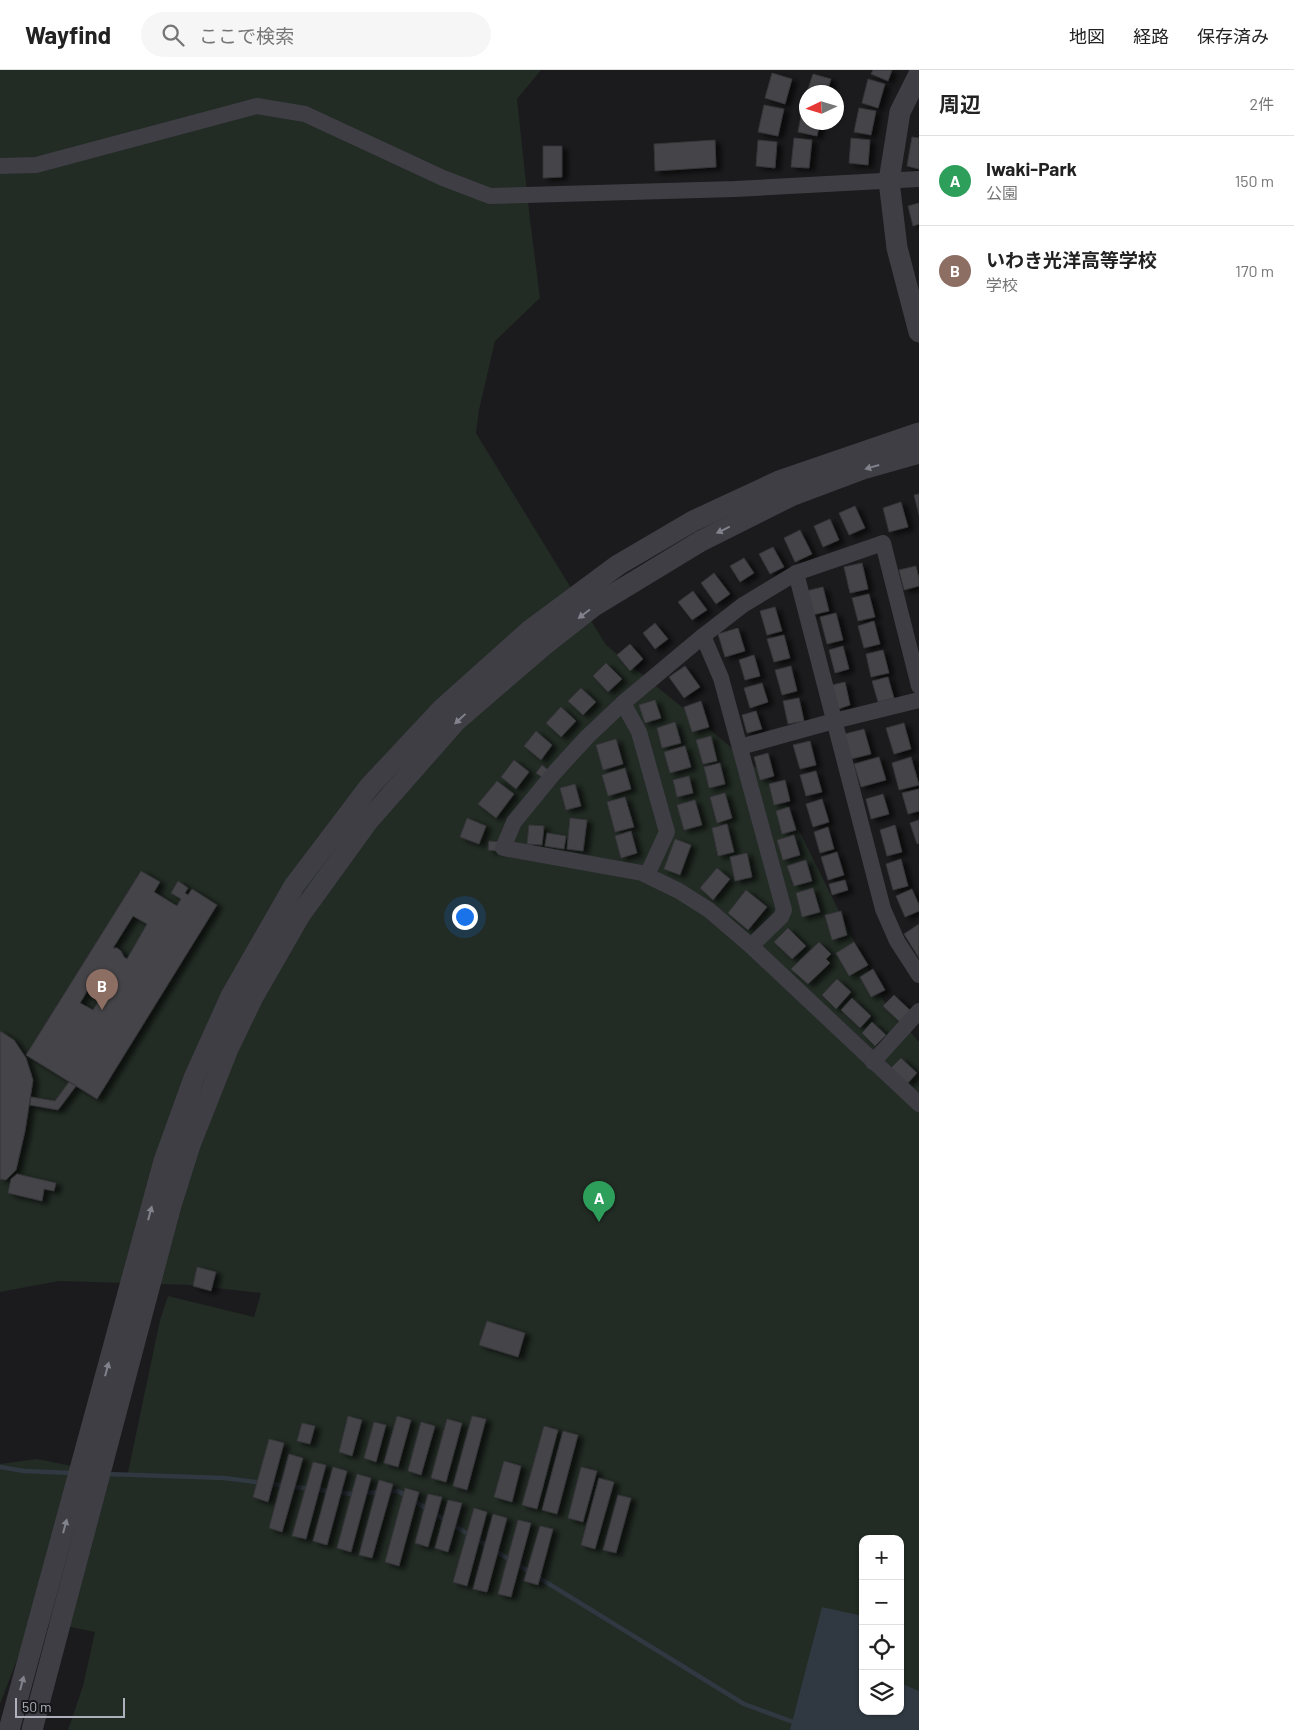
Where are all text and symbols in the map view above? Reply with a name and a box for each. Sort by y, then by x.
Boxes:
search box [141,12,491,57]
text: Wayfind [25,20,111,49]
icon: search [159,21,187,49]
text: ここで検索 [199,24,294,47]
text: 地図 [1069,25,1105,47]
text: 経路 [1133,25,1169,47]
text: 保存済み [1197,25,1269,47]
north arrow [799,85,844,130]
text: 周辺 [939,91,981,116]
text: 2件 [1249,94,1274,113]
text: Iwaki-Park [986,157,1077,180]
text: A [950,171,960,190]
text: 150 m [1235,171,1274,190]
text: 公園 [986,183,1018,202]
text: いわき光洋高等学校 [986,248,1157,271]
text: B [950,261,960,280]
text: 170 m [1235,261,1274,280]
text: 学校 [986,275,1018,294]
one-way arrow [865,463,880,471]
one-way arrow [716,526,730,534]
one-way arrow [577,609,591,619]
one-way arrow [454,713,466,725]
your location [452,904,478,930]
pin: B [86,969,118,1010]
pin: A [583,1181,615,1222]
one-way arrow [146,1205,154,1220]
one-way arrow [104,1362,112,1377]
one-way arrow [61,1518,69,1533]
map controls [859,1535,904,1715]
button: + [859,1535,904,1580]
button: − [859,1580,904,1625]
button: locate [859,1625,904,1670]
button: layers [859,1670,904,1715]
one-way arrow [18,1675,26,1690]
scale bar [15,1695,125,1718]
text: 50 m [22,1698,51,1715]

